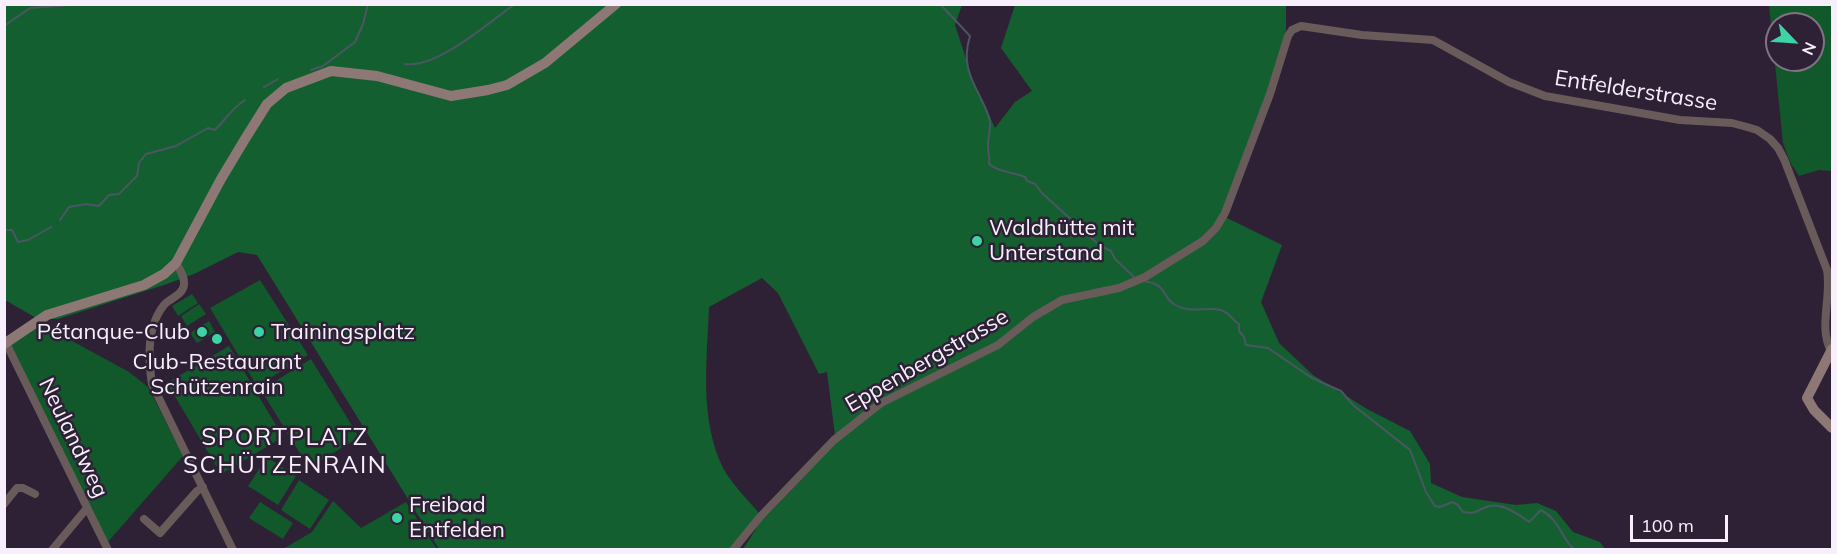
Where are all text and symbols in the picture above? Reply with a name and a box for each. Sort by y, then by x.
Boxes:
north arrow [1765,12,1825,72]
text: N [1798,39,1821,58]
street label: Entfelderstrasse [1553,65,1719,117]
place label: Waldhütte mit Unterstand [989,215,1134,266]
marker: Waldhütte mit Unterstand [970,234,984,248]
street label: Eppenbergstrasse [841,304,1013,418]
place label: Pétanque-Club [37,319,190,345]
place label: Trainingsplatz [271,319,415,345]
marker: Pétanque-Club [195,325,209,339]
marker: Trainingsplatz [252,325,266,339]
marker: Club-Restaurant Schützenrain [210,332,224,346]
place label: Club-Restaurant Schützenrain [133,349,301,400]
street label: Neulandweg [33,374,113,502]
district label: SPORTPLATZ SCHÜTZENRAIN [183,424,387,480]
place label: Freibad Entfelden [409,492,505,544]
scale bar [1633,503,1730,541]
marker: Freibad Entfelden [390,511,404,525]
text: 100 m [1641,514,1694,537]

